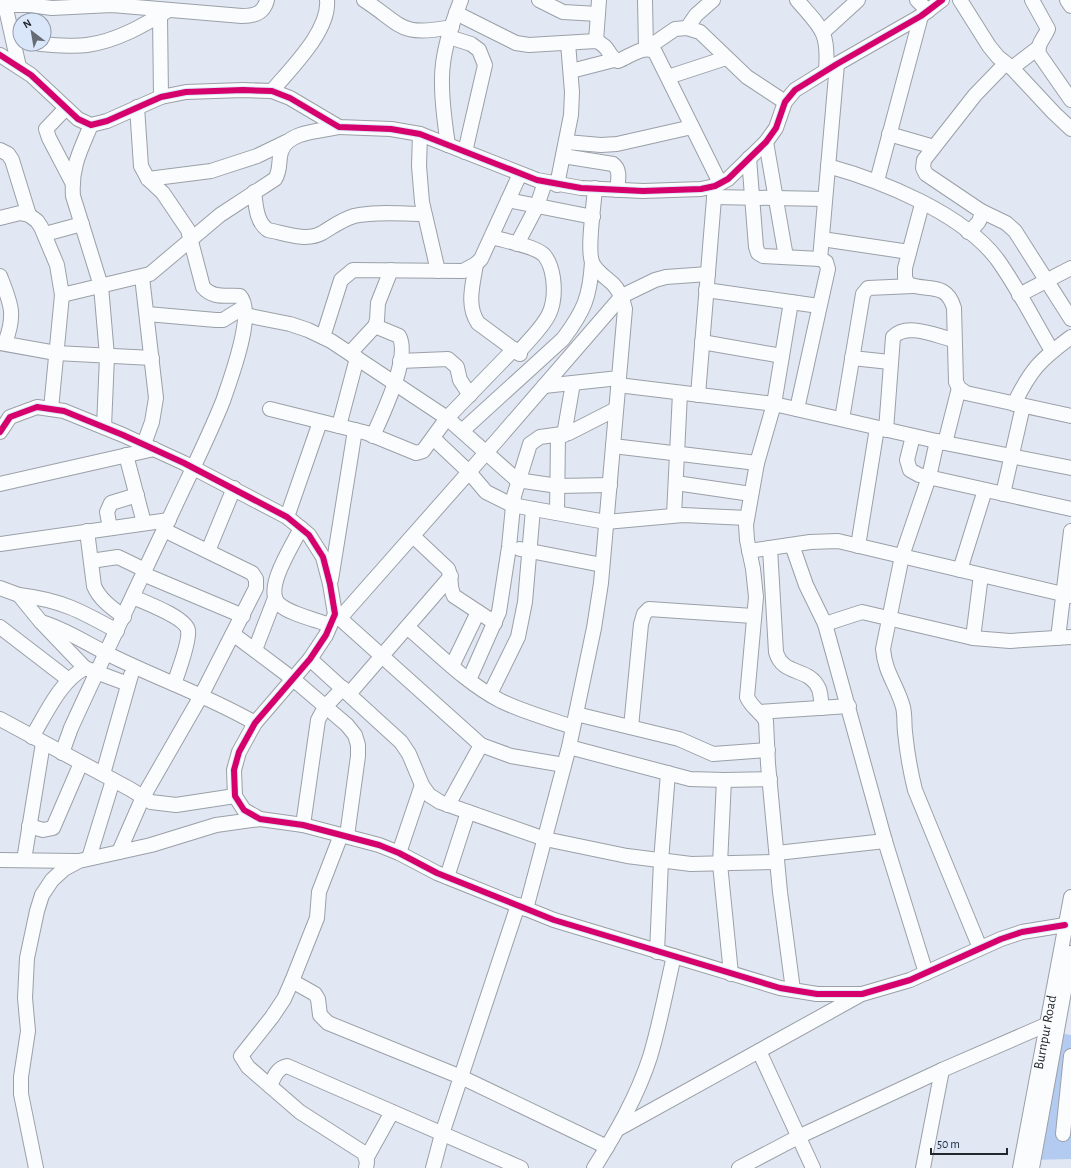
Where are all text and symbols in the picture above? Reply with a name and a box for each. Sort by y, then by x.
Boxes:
north arrow [12,12,52,52]
text: N [21,17,33,31]
street label: Burnpur Road [1032,994,1059,1071]
scale bar [931,1130,1007,1156]
text: 50 m [937,1138,960,1150]

